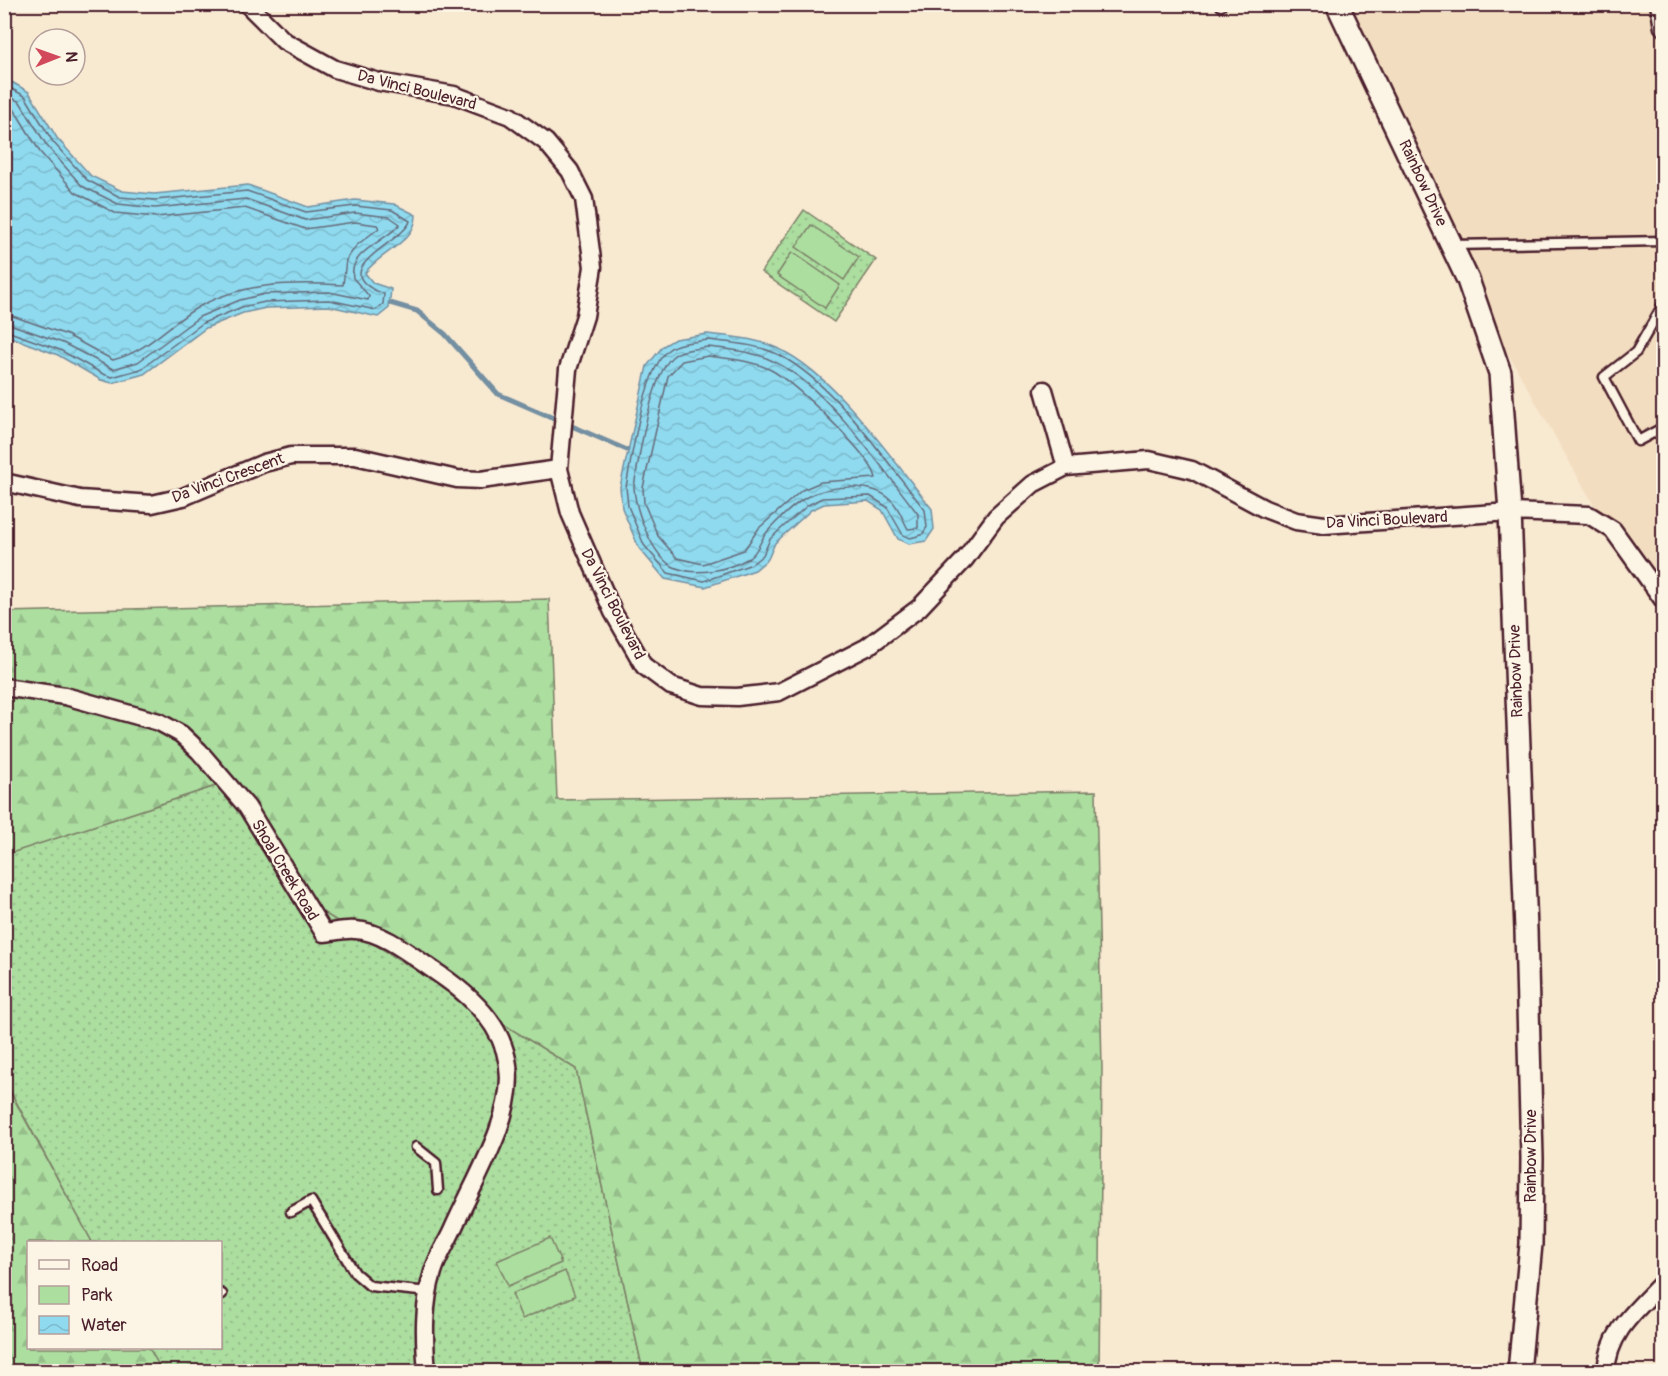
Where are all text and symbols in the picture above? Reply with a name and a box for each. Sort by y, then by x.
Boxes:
north arrow [27,27,87,87]
text: N [61,51,81,63]
street label: Da Vinci Boulevard [355,66,479,114]
street label: Rainbow Drive [1394,137,1452,230]
street label: Da Vinci Crescent [169,448,287,508]
street label: Da Vinci Boulevard [1326,507,1448,533]
street label: Da Vinci Boulevard [576,545,650,663]
street label: Rainbow Drive [1504,624,1528,718]
street label: Shoal Creek Road [247,816,323,924]
street label: Rainbow Drive [1521,1109,1541,1203]
legend [27,1241,222,1349]
text: Road [81,1254,118,1277]
text: Park [81,1284,113,1307]
text: Water [81,1314,127,1337]

